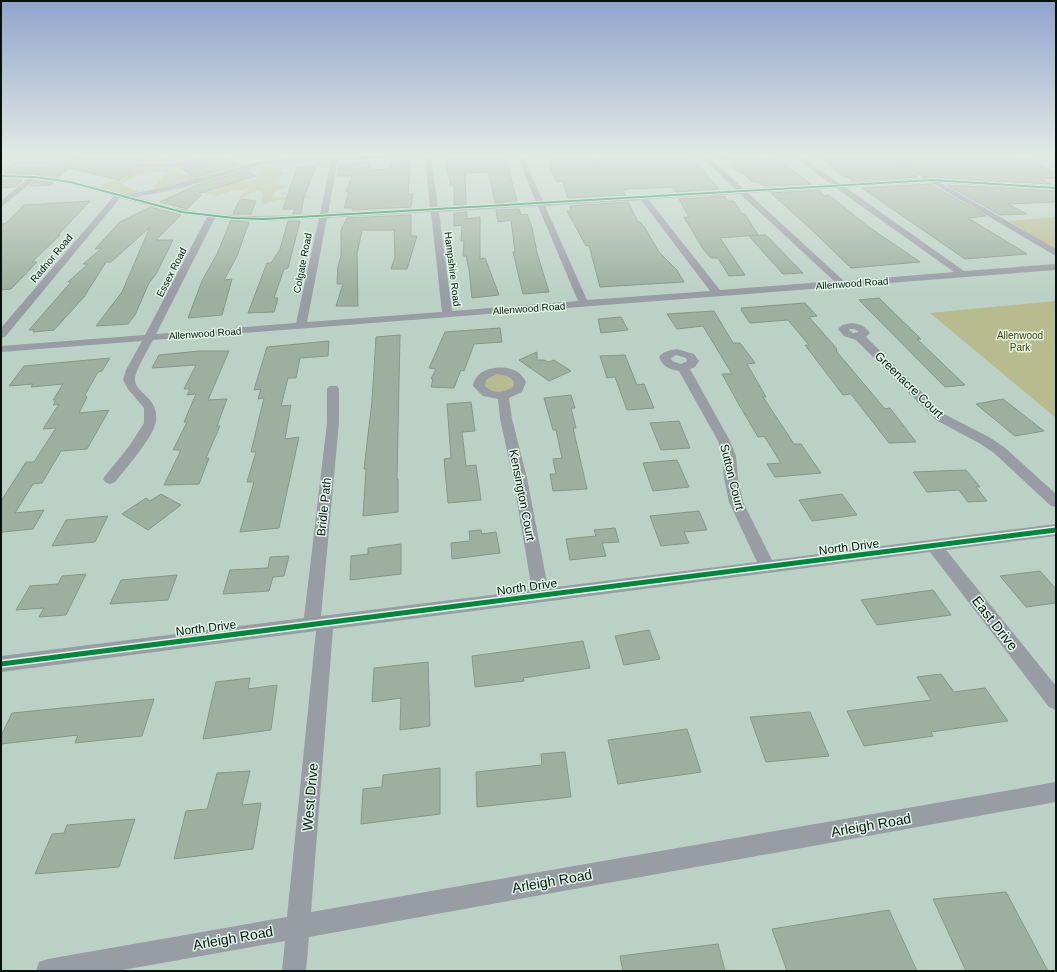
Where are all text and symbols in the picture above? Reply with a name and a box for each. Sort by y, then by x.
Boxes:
street label: Hampshire Road [442,231,463,307]
street label: Radnor Road [28,232,75,285]
street label: Colgate Road [291,232,314,294]
street label: Essex Road [154,246,189,299]
street label: Allenwood Road [815,275,889,292]
street label: Allenwood Road [492,300,566,317]
street label: Allenwood Road [168,325,242,342]
park label: Allenwood Park [997,330,1043,353]
street label: Greenacre Court [872,349,946,422]
street label: Sutton Court [717,443,747,512]
street label: Kensington Court [506,448,538,542]
street label: Bridle Path [314,477,334,537]
street label: North Drive [818,536,880,558]
street label: North Drive [496,576,558,598]
street label: East Drive [969,593,1021,654]
street label: North Drive [175,617,237,639]
street label: West Drive [299,762,321,832]
street label: Arleigh Road [830,810,912,840]
street label: Arleigh Road [511,866,593,896]
street label: Arleigh Road [192,923,274,953]

